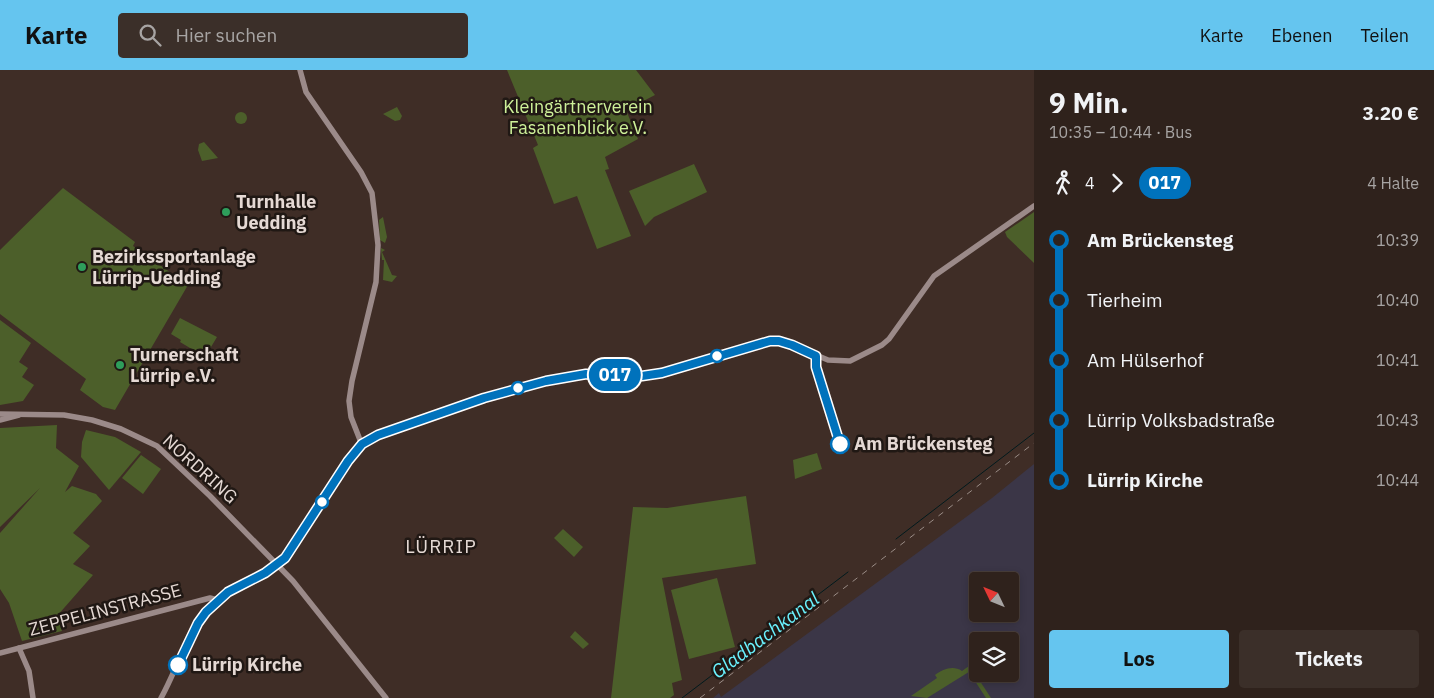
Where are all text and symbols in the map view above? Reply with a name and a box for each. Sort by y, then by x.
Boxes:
search box [118,13,468,58]
text: Karte [25,19,88,51]
icon: search [136,21,164,49]
text: Hier suchen [176,23,277,47]
text: Karte [1200,24,1243,47]
text: Ebenen [1271,24,1332,47]
text: Teilen [1360,24,1409,47]
text: 9 Min. [1049,84,1129,121]
park label: Kleingärtnerverein Fasanenblick e.V. [503,95,653,139]
text: 3.20 € [1363,101,1419,125]
text: 10:35 – 10:44 · Bus [1049,122,1192,142]
icon: walk [1049,169,1077,197]
icon: forward [1103,169,1131,197]
text: 017 [1149,171,1181,194]
text: 4 [1085,173,1095,193]
text: 4 Halte [1367,173,1419,193]
place label: Turnhalle Uedding [236,190,316,234]
marker: Turnhalle Uedding [220,206,232,218]
text: Am Brückensteg [1087,228,1233,252]
text: 10:39 [1376,230,1419,250]
place label: Bezirkssportanlage Lürrip-Uedding [92,245,256,289]
marker: Bezirkssportanlage Lürrip-Uedding [76,261,88,273]
text: Tierheim [1087,288,1163,312]
text: 10:40 [1376,290,1419,310]
place label: Turnerschaft Lürrip e.V. [130,343,239,387]
text: Am Hülserhof [1087,348,1204,372]
unlabelled marker [710,349,724,363]
text: 10:41 [1376,350,1419,370]
marker: Turnerschaft Lürrip e.V. [114,359,126,371]
line badge: 017 [586,359,644,391]
text: 017 [599,363,631,386]
unlabelled marker [511,381,525,395]
text: Lürrip Volksbadstraße [1087,408,1275,432]
text: 10:43 [1376,410,1419,430]
street label: NORDRING [158,429,243,508]
place label: Am Brückensteg [854,432,993,455]
marker: Am Brückensteg [830,434,850,454]
text: Lürrip Kirche [1087,468,1203,492]
text: 10:44 [1376,470,1419,490]
unlabelled marker [315,495,329,509]
district label: LÜRRIP [405,534,477,558]
north arrow [969,572,1019,622]
map controls [969,572,1019,682]
street label: ZEPPELINSTRASSE [26,578,184,641]
water label: Gladbachkanal [706,587,824,683]
button: Los [1049,630,1229,688]
button: Tickets [1239,630,1419,688]
button: layers [969,632,1019,682]
place label: Lürrip Kirche [192,653,302,676]
marker: Lürrip Kirche [168,655,188,675]

